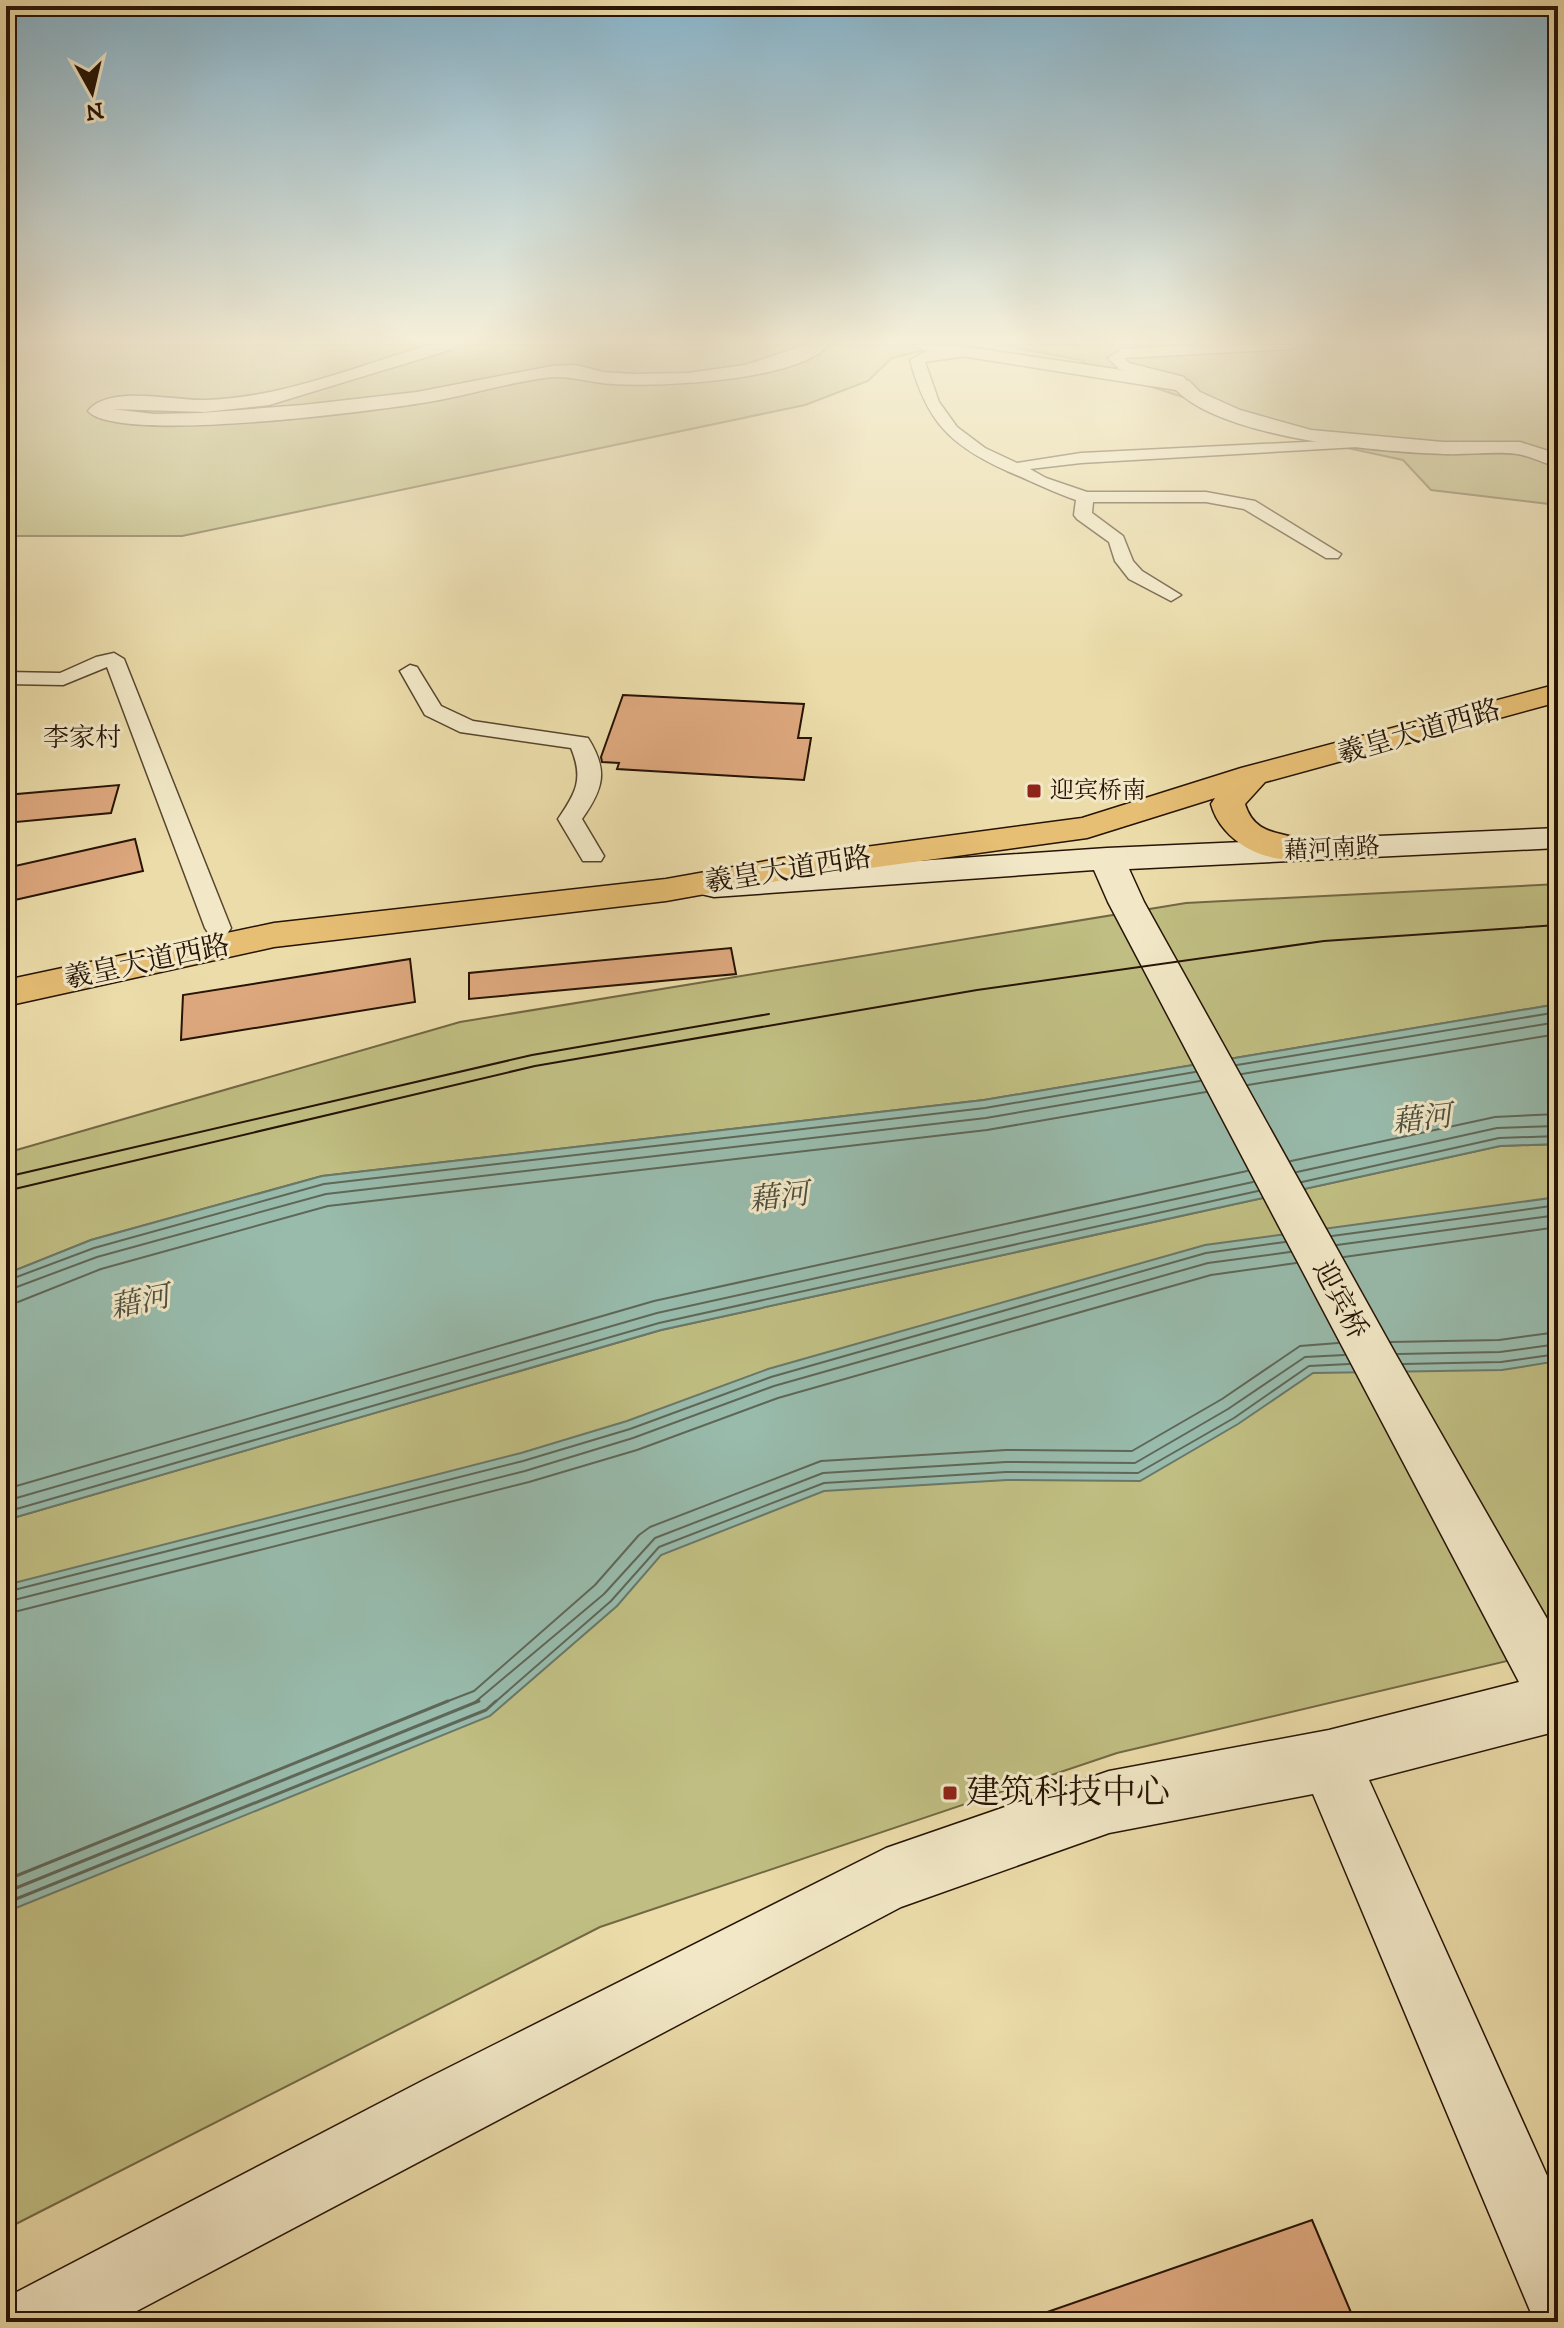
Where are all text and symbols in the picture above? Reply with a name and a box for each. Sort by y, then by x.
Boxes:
north arrow [52,52,132,132]
text: N [84,96,105,125]
street label: 羲皇大道西路 [1333,692,1505,772]
district label: 李家村 [43,722,121,755]
place label: 迎宾桥南 [1050,776,1146,806]
marker: 迎宾桥南 [1025,782,1043,800]
street label: 藉河南路 [1283,832,1381,866]
street label: 羲皇大道西路 [702,840,874,900]
street label: 羲皇大道西路 [61,927,233,997]
water label: 藉河 [1390,1097,1459,1142]
water label: 藉河 [747,1175,816,1220]
street label: 迎宾桥 [1305,1255,1375,1345]
water label: 藉河 [107,1278,178,1327]
place label: 建筑科技中心 [966,1772,1170,1814]
marker: 建筑科技中心 [941,1784,959,1802]

